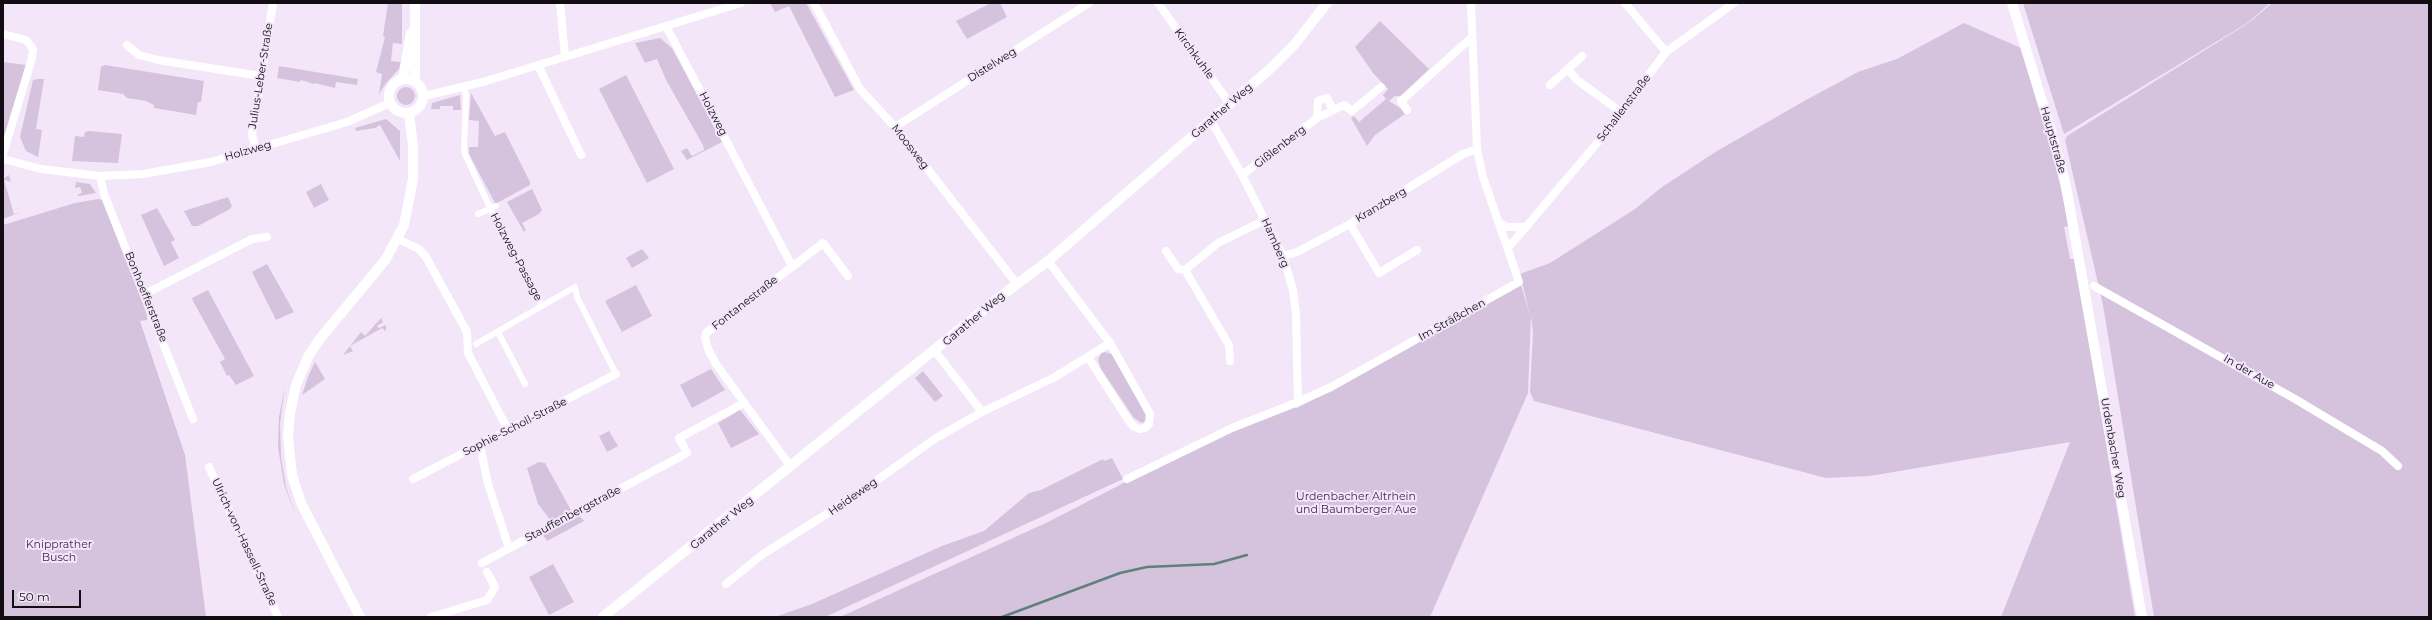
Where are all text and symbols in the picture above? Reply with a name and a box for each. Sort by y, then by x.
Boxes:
street label: Julius-Leber-Straße [246,22,276,130]
street label: Kirchkuhle [1171,26,1217,82]
street label: Distelweg [965,45,1019,85]
street label: Schallenstraße [1594,72,1654,144]
street label: Garather Weg [1189,81,1255,141]
street label: Holzweg [696,90,730,138]
street label: Hauptstraße [2037,105,2069,175]
street label: Moosweg [888,122,932,172]
street label: Gißlenberg [1252,123,1308,171]
street label: Holzweg [223,138,273,164]
street label: Kranzberg [1353,185,1409,225]
street label: Holzweg-Passage [487,211,545,303]
street label: Hamberg [1258,216,1292,270]
street label: Bonhoefferstraße [122,250,170,344]
street label: Fontanestraße [709,273,781,333]
street label: Garather Weg [940,289,1008,349]
street label: Im Sträßchen [1416,296,1488,344]
street label: In der Aue [2221,352,2277,392]
street label: Sophie-Scholl-Straße [461,395,569,459]
street label: Urdenbacher Weg [2098,397,2128,499]
street label: Heideweg [826,475,880,519]
street label: Ulrich-von-Hassell-Straße [209,476,279,608]
street label: Stauffenbergstraße [523,483,623,545]
park label: Urdenbacher Altrhein und Baumberger Aue [1296,490,1416,516]
street label: Garather Weg [688,494,756,552]
park label: Knipprather Busch [26,538,92,564]
scale bar [14,582,83,608]
text: 50 m [19,589,50,604]

